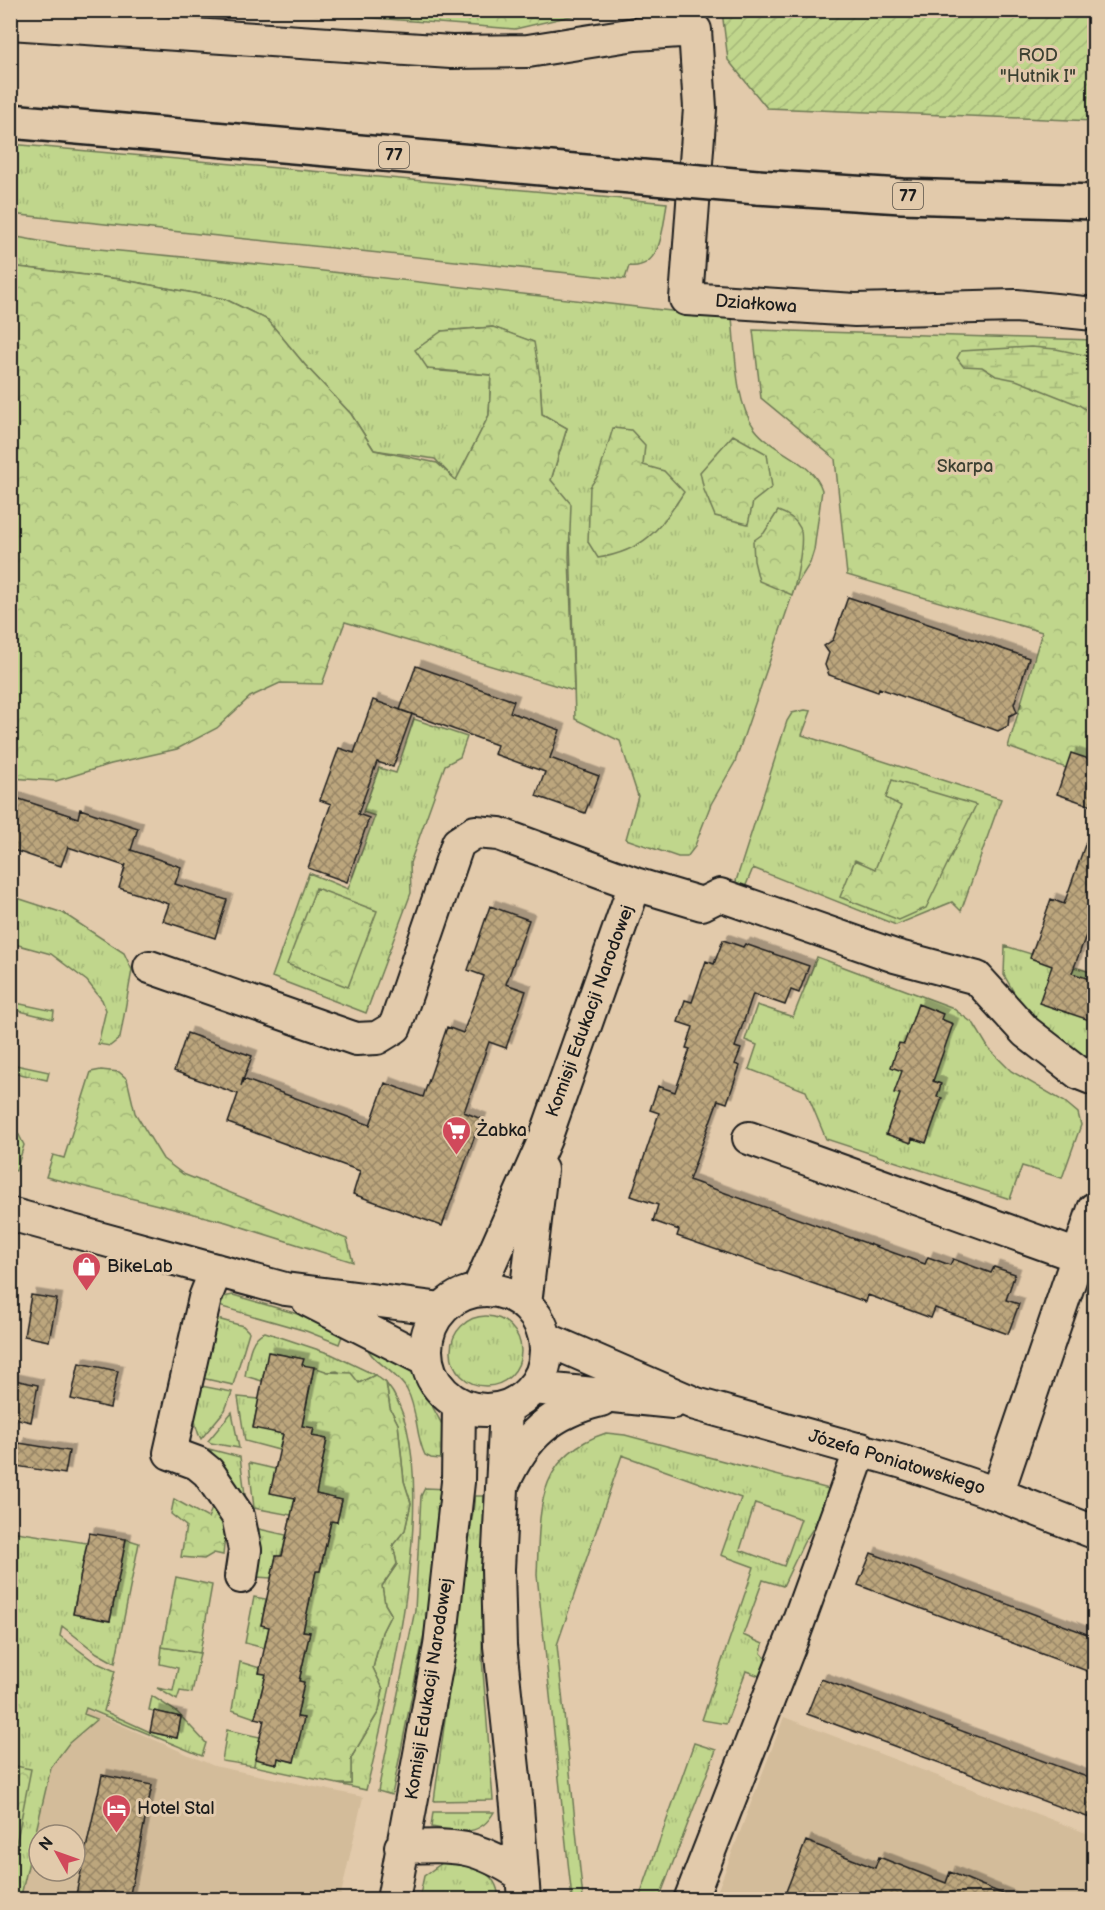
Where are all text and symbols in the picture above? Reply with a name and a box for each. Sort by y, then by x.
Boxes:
park label: ROD "Hutnik I" [1000,45,1076,87]
road number: 77 [379,142,409,168]
road number: 77 [893,183,923,209]
street label: Działkowa [714,291,798,317]
park label: Skarpa [937,456,993,477]
street label: Komisji Edukacji Narodowej [542,902,638,1120]
supermarket icon: Żabka [440,1114,472,1156]
place label: Żabka [476,1119,527,1141]
shop icon: BikeLab [70,1250,102,1292]
place label: BikeLab [107,1256,173,1277]
street label: Józefa Poniatowskiego [806,1425,988,1499]
street label: Komisji Edukacji Narodowej [401,1577,457,1801]
hotel icon: Hotel Stal [100,1792,132,1834]
place label: Hotel Stal [137,1798,214,1819]
north arrow [27,1823,87,1883]
text: N [36,1834,58,1855]

